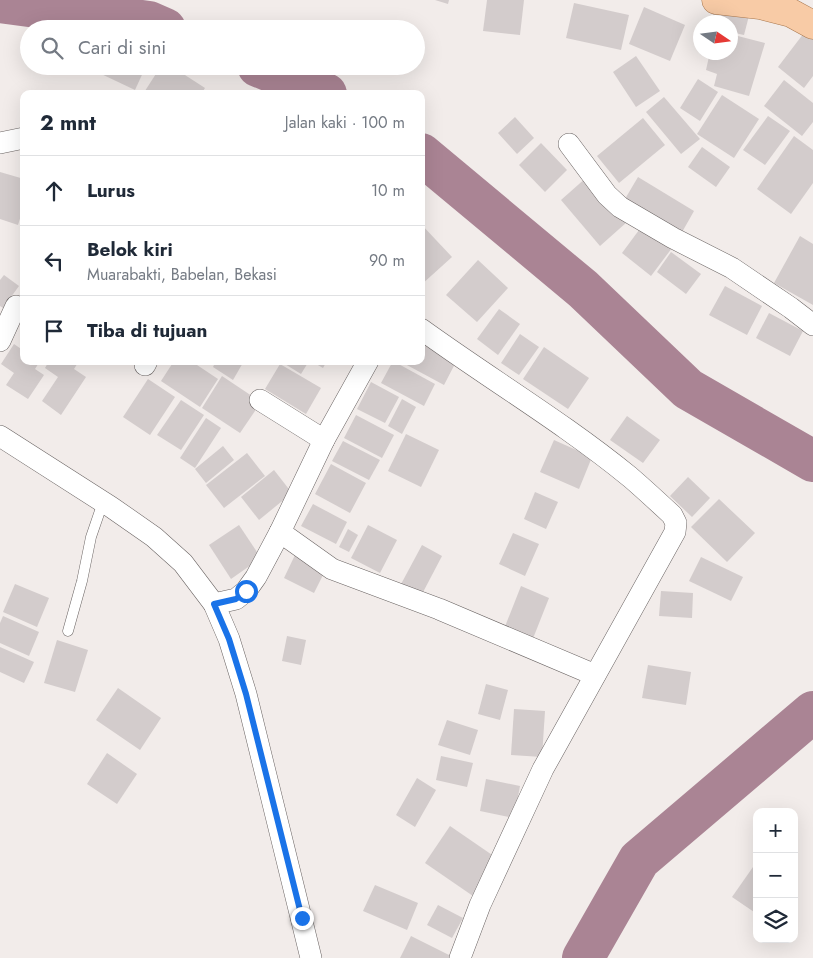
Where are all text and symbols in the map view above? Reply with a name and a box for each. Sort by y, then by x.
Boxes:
north arrow [693,15,738,60]
search box [20,20,425,75]
icon: search [38,34,66,62]
text: Cari di sini [78,34,166,61]
text: 2 mnt [40,108,96,138]
text: Jalan kaki · 100 m [285,111,405,134]
icon: ahead [40,177,68,205]
text: Lurus [87,177,135,204]
text: 10 m [371,179,405,202]
text: Belok kiri [87,236,173,263]
icon: left [40,247,68,275]
text: 90 m [369,249,405,272]
text: Muarabakti, Babelan, Bekasi [87,263,277,286]
icon: arrive [40,317,68,345]
text: Tiba di tujuan [87,317,207,344]
route start [235,580,258,603]
map controls [753,808,798,943]
button: + [753,808,798,853]
button: − [753,853,798,898]
button: layers [753,898,798,943]
route end [291,907,314,930]

